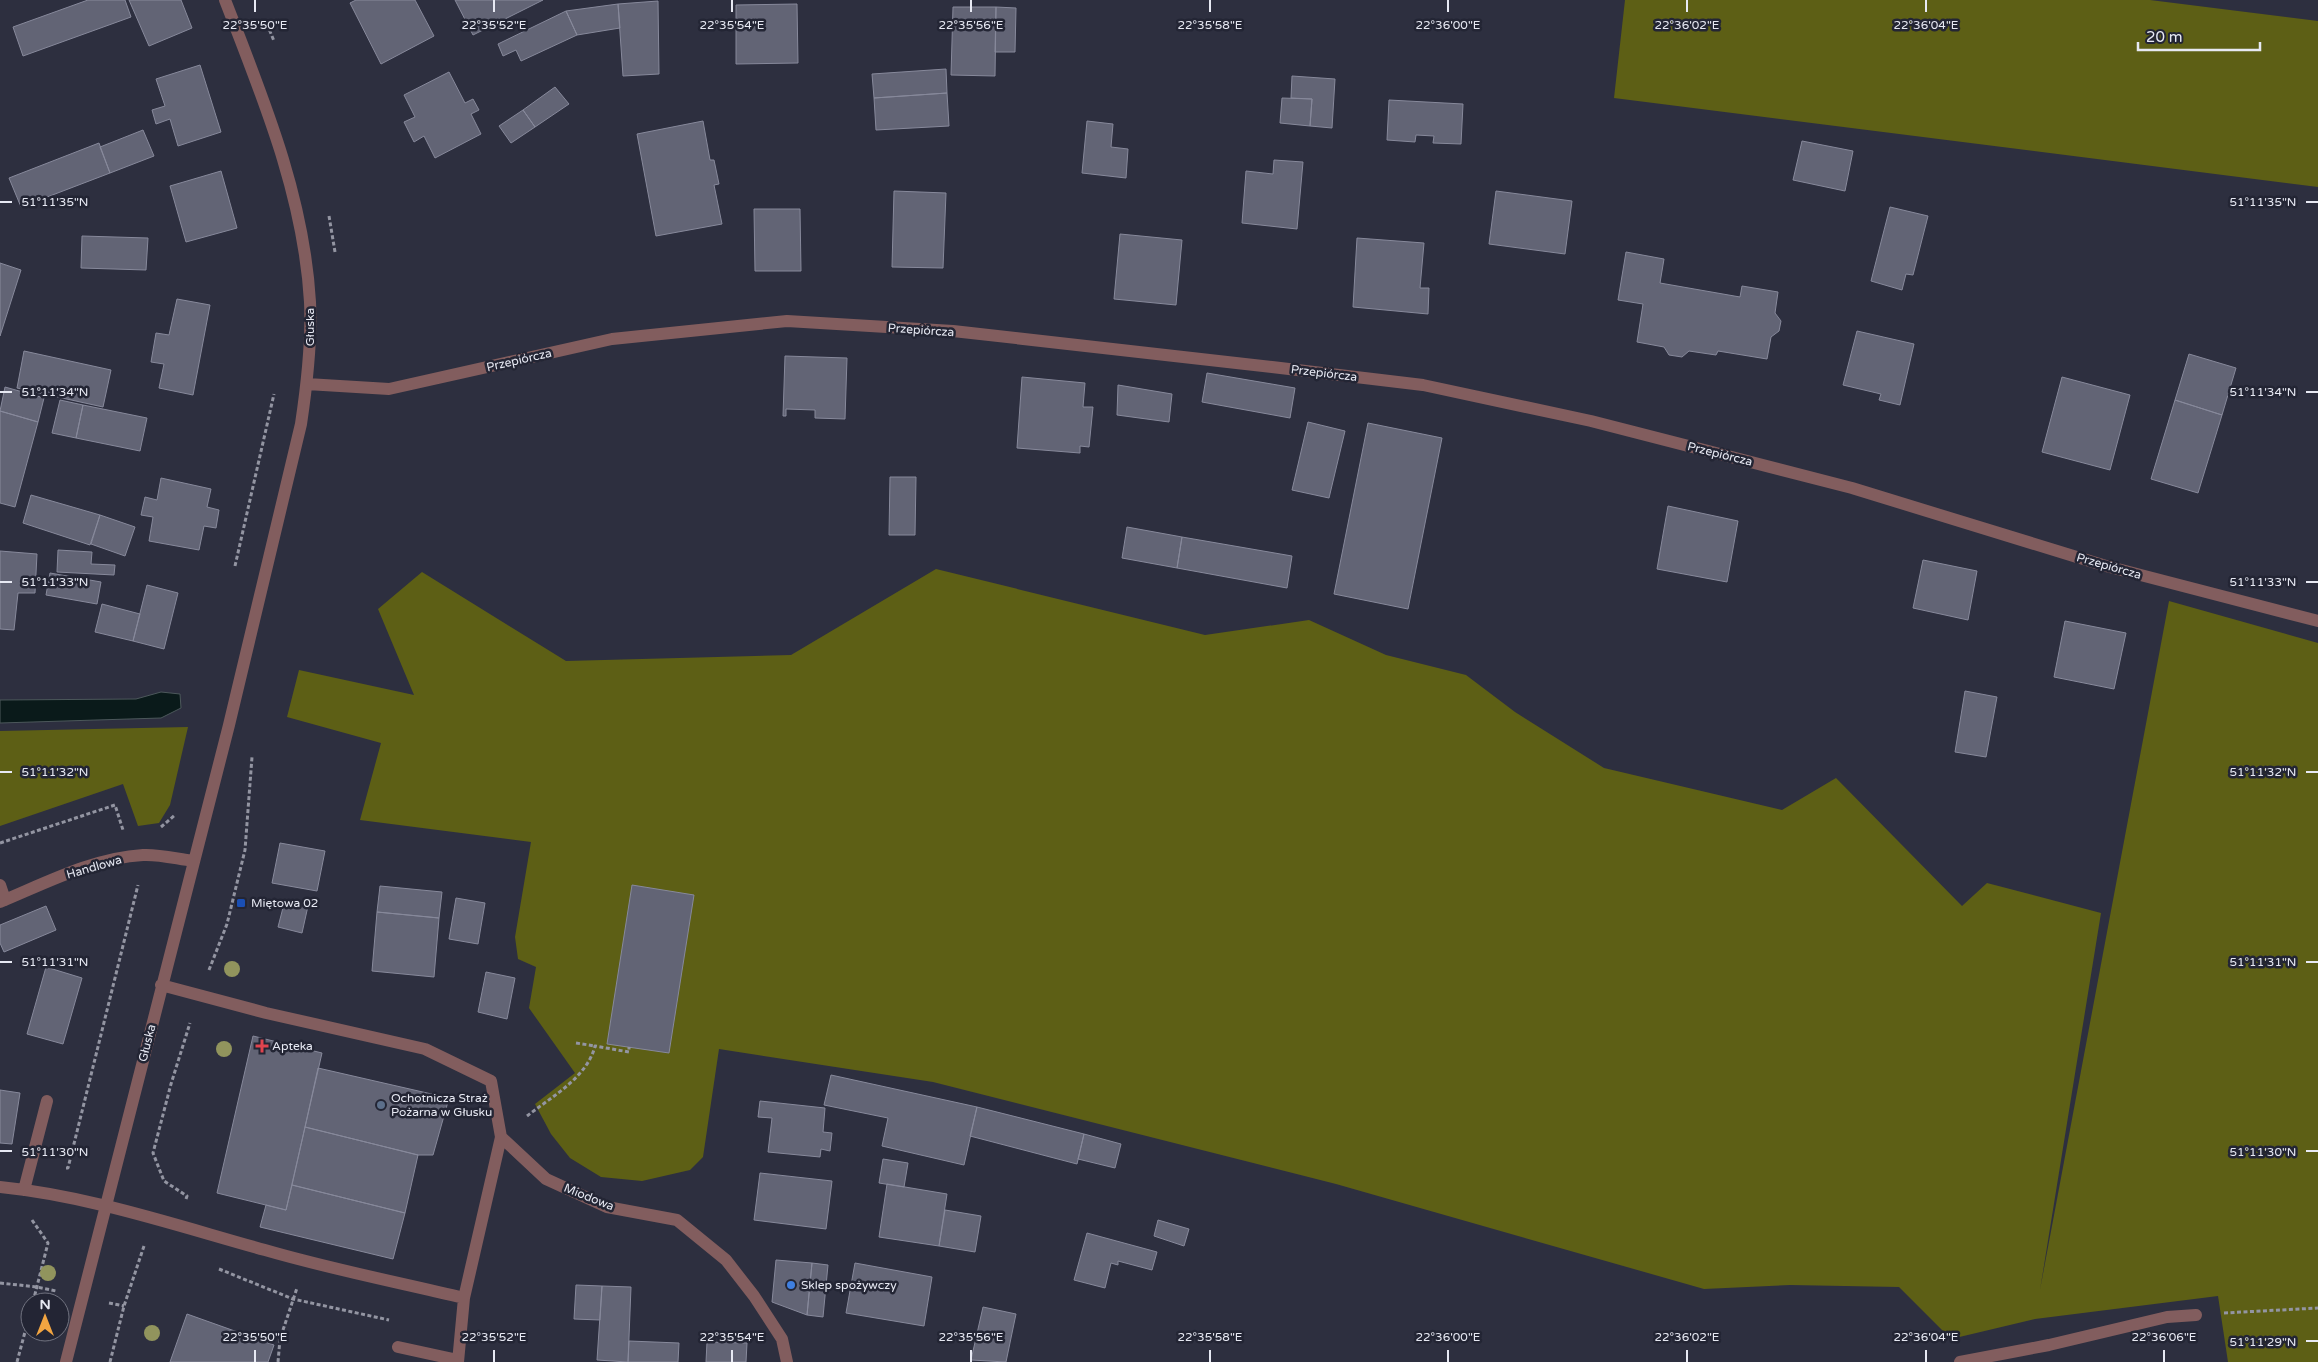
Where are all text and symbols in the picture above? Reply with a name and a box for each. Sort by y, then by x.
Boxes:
text: 22°35'50"E [222,18,288,32]
text: 22°35'52"E [461,18,527,32]
text: 22°35'54"E [699,18,765,32]
text: 22°35'56"E [938,18,1004,32]
text: 22°35'58"E [1177,18,1243,32]
text: 22°36'00"E [1415,18,1481,32]
text: 22°36'02"E [1654,18,1720,32]
text: 22°36'04"E [1893,18,1959,32]
scale bar [2138,20,2260,52]
text: 20 m [2146,28,2183,46]
text: 51°11'35"N [22,195,89,209]
text: 51°11'35"N [2230,195,2297,209]
street label: Głuska [303,308,317,346]
street label: Przepiórcza [887,321,955,339]
street label: Przepiórcza [485,346,553,374]
street label: Przepiórcza [1290,362,1358,384]
text: 51°11'34"N [22,385,89,399]
text: 51°11'34"N [2230,385,2297,399]
street label: Przepiórcza [1686,439,1754,469]
street label: Przepiórcza [2075,550,2143,582]
text: 51°11'33"N [22,575,89,589]
text: 51°11'33"N [2230,575,2297,589]
text: 51°11'32"N [22,765,89,779]
text: 51°11'32"N [2230,765,2297,779]
street label: Handlowa [65,852,123,882]
place label: Miętowa 02 [251,896,318,910]
marker: Miętowa 02 [235,897,247,909]
text: 51°11'31"N [22,955,89,969]
text: 51°11'31"N [2230,955,2297,969]
street label: Głuska [136,1023,158,1063]
place label: Apteka [272,1039,313,1053]
marker: Apteka [256,1040,268,1052]
place label: Ochotnicza Straż Pożarna w Głusku [391,1091,492,1119]
marker: Ochotnicza Straż Pożarna w Głusku [375,1099,387,1111]
text: 51°11'30"N [22,1145,89,1159]
text: 51°11'30"N [2230,1145,2297,1159]
street label: Miodowa [562,1181,616,1213]
place label: Sklep spożywczy [801,1278,897,1292]
marker: Sklep spożywczy [785,1279,797,1291]
north arrow [20,1292,70,1342]
text: N [39,1296,51,1313]
text: 22°35'50"E [222,1330,288,1344]
text: 22°35'52"E [461,1330,527,1344]
text: 22°35'54"E [699,1330,765,1344]
text: 22°35'56"E [938,1330,1004,1344]
text: 22°35'58"E [1177,1330,1243,1344]
text: 22°36'00"E [1415,1330,1481,1344]
text: 22°36'02"E [1654,1330,1720,1344]
text: 22°36'04"E [1893,1330,1959,1344]
text: 22°36'06"E [2131,1330,2197,1344]
text: 51°11'29"N [2230,1335,2297,1349]

